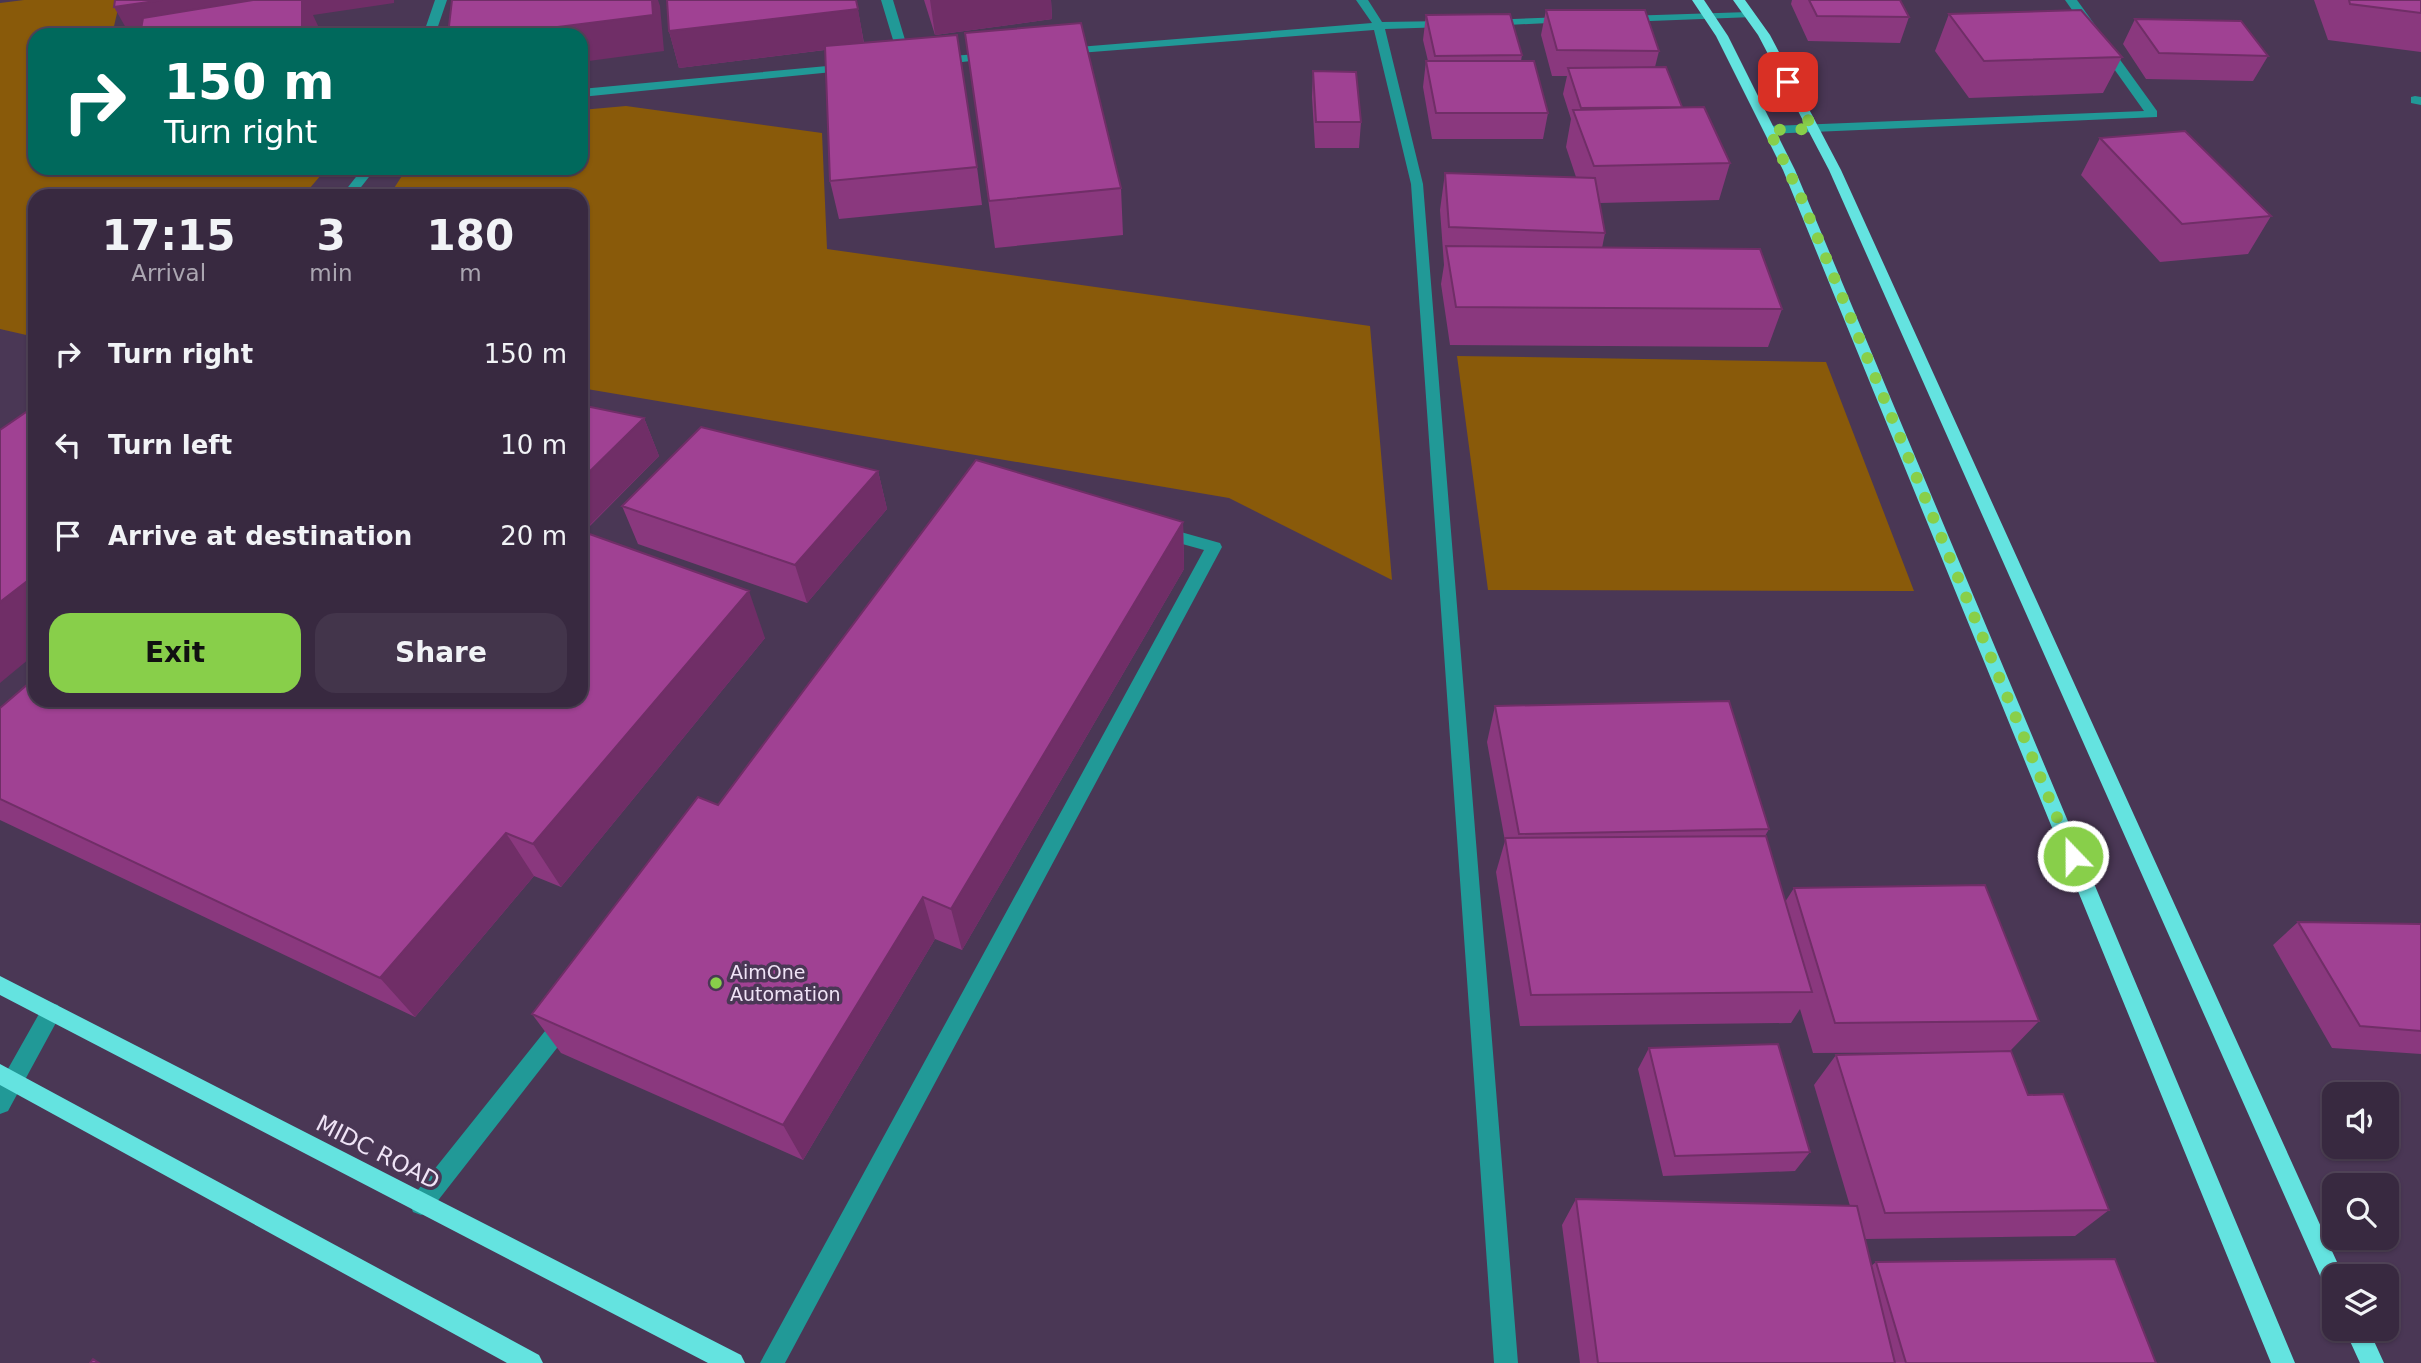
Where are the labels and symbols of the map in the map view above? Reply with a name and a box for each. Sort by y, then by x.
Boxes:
pin [1758,52,1818,112]
position arrow [2036,819,2110,893]
place label: AimOne Automation [730,961,841,1005]
marker: AimOne Automation [708,975,724,991]
street label: MIDC ROAD [312,1110,444,1194]

